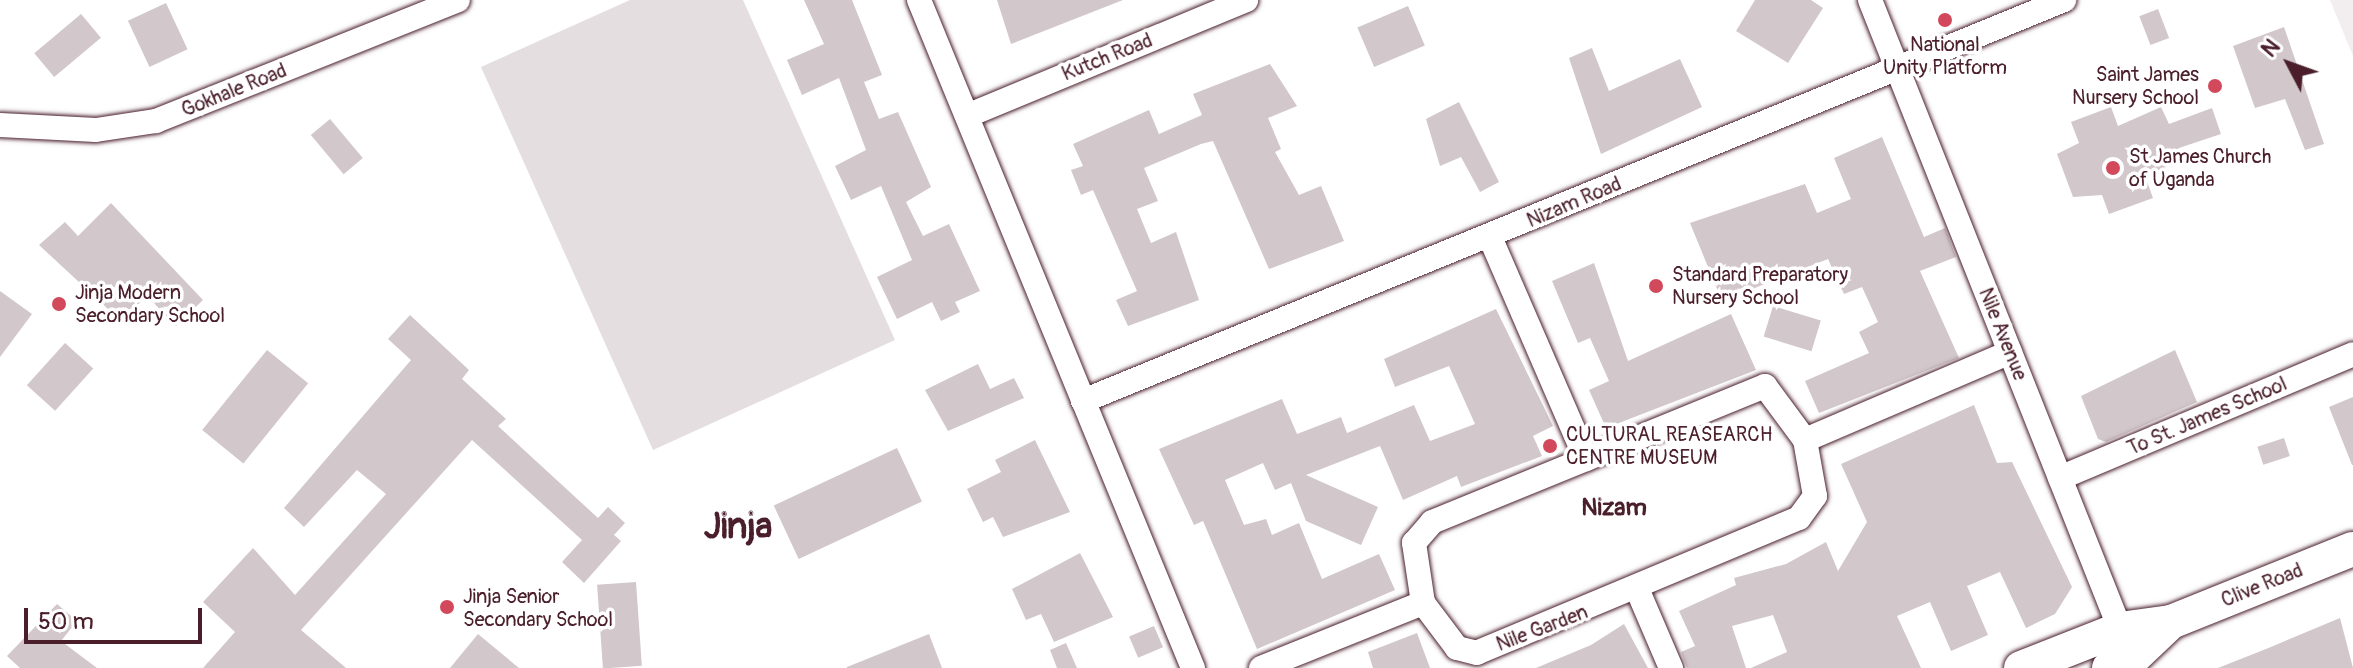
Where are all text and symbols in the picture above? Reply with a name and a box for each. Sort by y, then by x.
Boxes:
marker: National Unity Platform [1936,11,1954,29]
north arrow [2249,24,2329,104]
street label: Kutch Road [1058,28,1156,86]
place label: National Unity Platform [1883,32,2007,79]
text: N [2255,33,2286,63]
street label: Gokhale Road [178,58,290,122]
place label: Saint James Nursery School [2072,62,2199,109]
marker: Saint James Nursery School [2206,77,2224,95]
place label: St James Church of Uganda [2129,144,2271,191]
marker: St James Church of Uganda [2104,159,2122,177]
street label: Nizam Road [1523,171,1625,233]
place label: Standard Preparatory Nursery School [1672,262,1848,309]
marker: Standard Preparatory Nursery School [1647,277,1665,295]
place label: Jinja Modern Secondary School [75,280,225,327]
street label: Nile Avenue [1974,284,2032,384]
marker: Jinja Modern Secondary School [50,295,68,313]
street label: To St. James School [2124,372,2290,460]
place label: CULTURAL REASEARCH CENTRE MUSEUM [1566,422,1772,469]
marker: CULTURAL REASEARCH CENTRE MUSEUM [1541,437,1559,455]
district label: Nizam [1581,494,1647,522]
district label: Jinja [704,505,772,549]
street label: Clive Road [2218,558,2306,612]
place label: Jinja Senior Secondary School [463,584,613,631]
scale bar [28,592,206,642]
marker: Jinja Senior Secondary School [438,598,456,616]
street label: Nile Garden [1493,600,1591,656]
text: 50 m [38,607,94,636]

